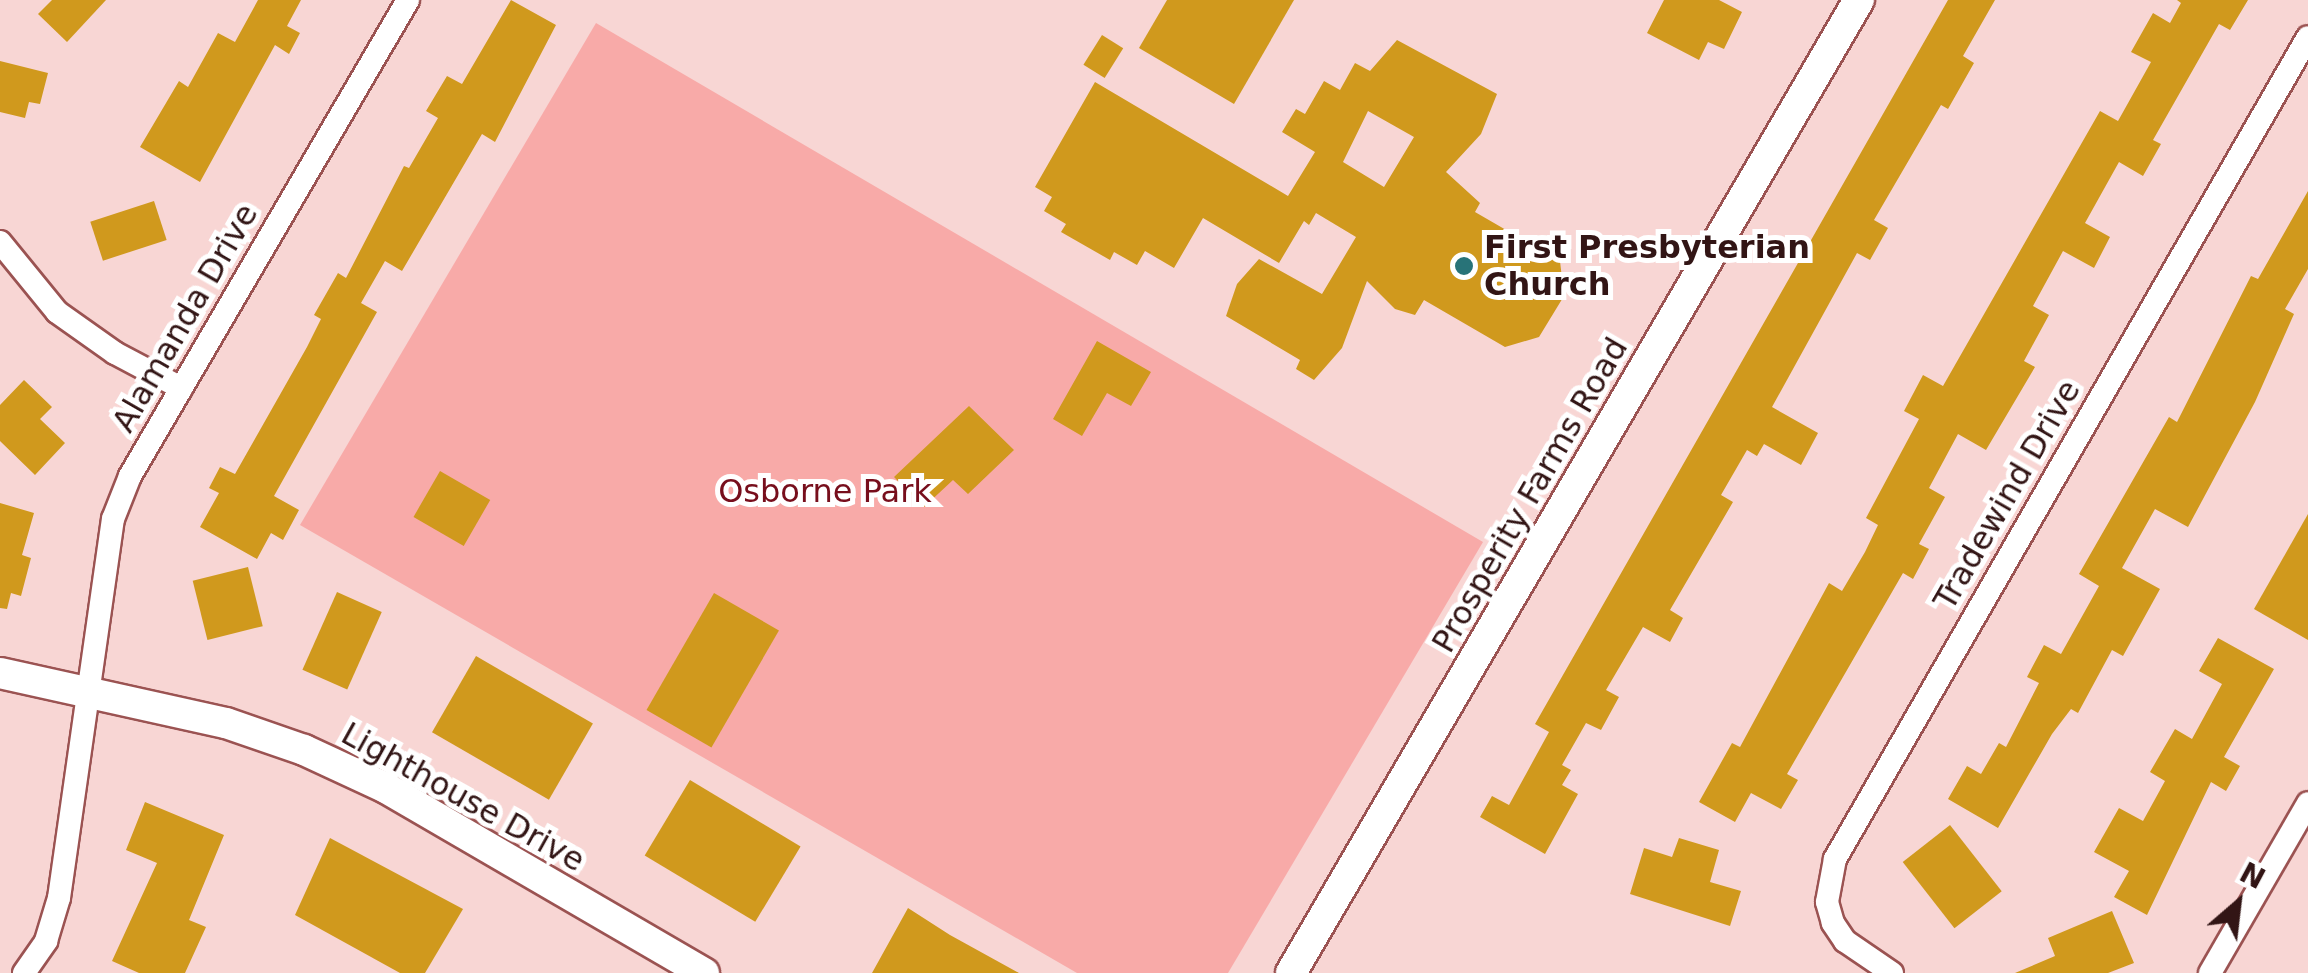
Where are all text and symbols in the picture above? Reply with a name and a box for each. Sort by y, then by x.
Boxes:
street label: Alamanda Drive [104,197,266,439]
place label: First Presbyterian Church [1484,229,1810,304]
marker: First Presbyterian Church [1453,255,1475,277]
street label: Prosperity Farms Road [1424,331,1636,659]
street label: Tradewind Drive [1926,373,2088,617]
park label: Osborne Park [718,472,932,510]
street label: Lighthouse Drive [335,714,591,880]
north arrow [2188,853,2288,953]
text: N [2234,856,2270,896]

